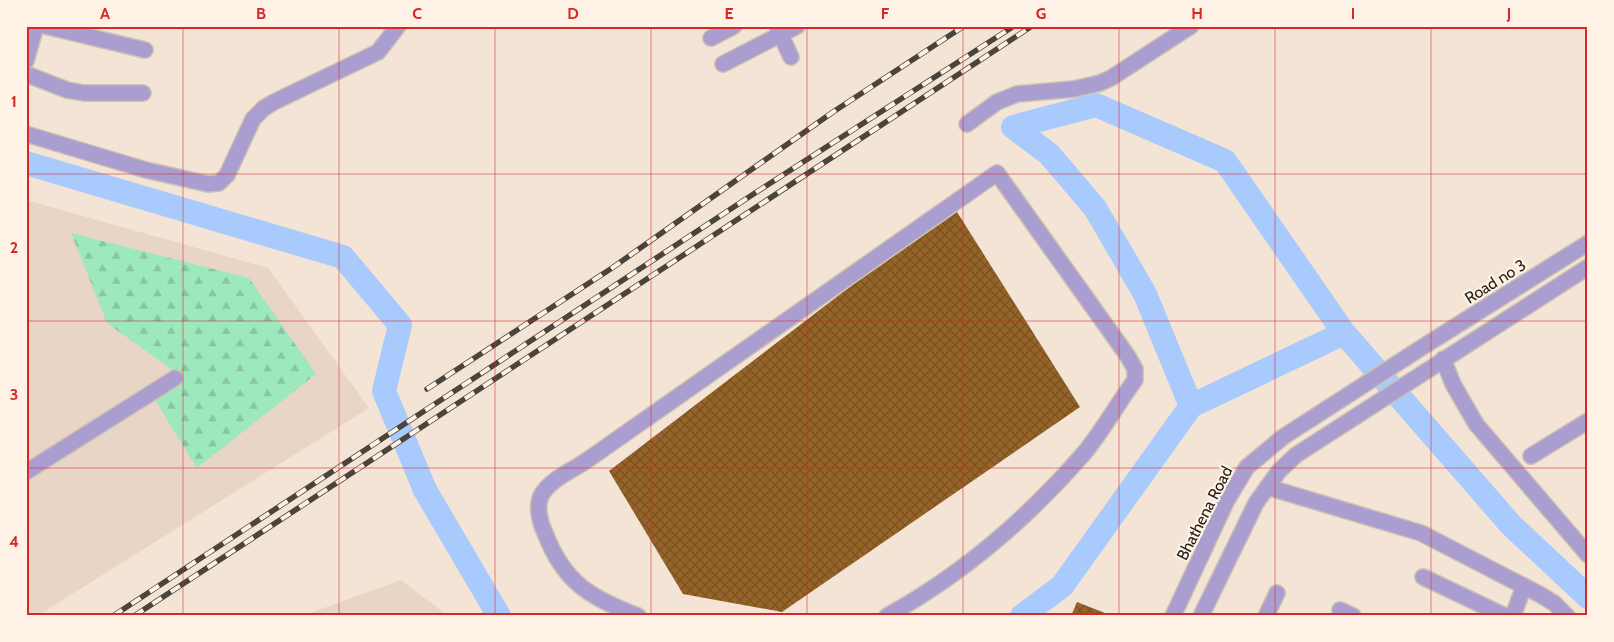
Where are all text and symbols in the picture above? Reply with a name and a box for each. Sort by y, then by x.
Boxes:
text: A [100,4,110,23]
text: B [256,4,266,23]
text: C [412,4,422,23]
text: D [567,4,579,23]
text: E [724,4,734,23]
text: F [881,4,890,23]
text: G [1036,4,1046,23]
text: H [1191,4,1203,23]
text: I [1351,4,1355,23]
text: J [1506,4,1511,23]
text: 1 [11,92,17,111]
text: 2 [10,238,18,257]
street label: Road no 3 [1461,255,1529,308]
text: 3 [10,385,18,404]
street label: Bhathena Road [1173,463,1236,563]
text: 4 [9,532,19,551]

